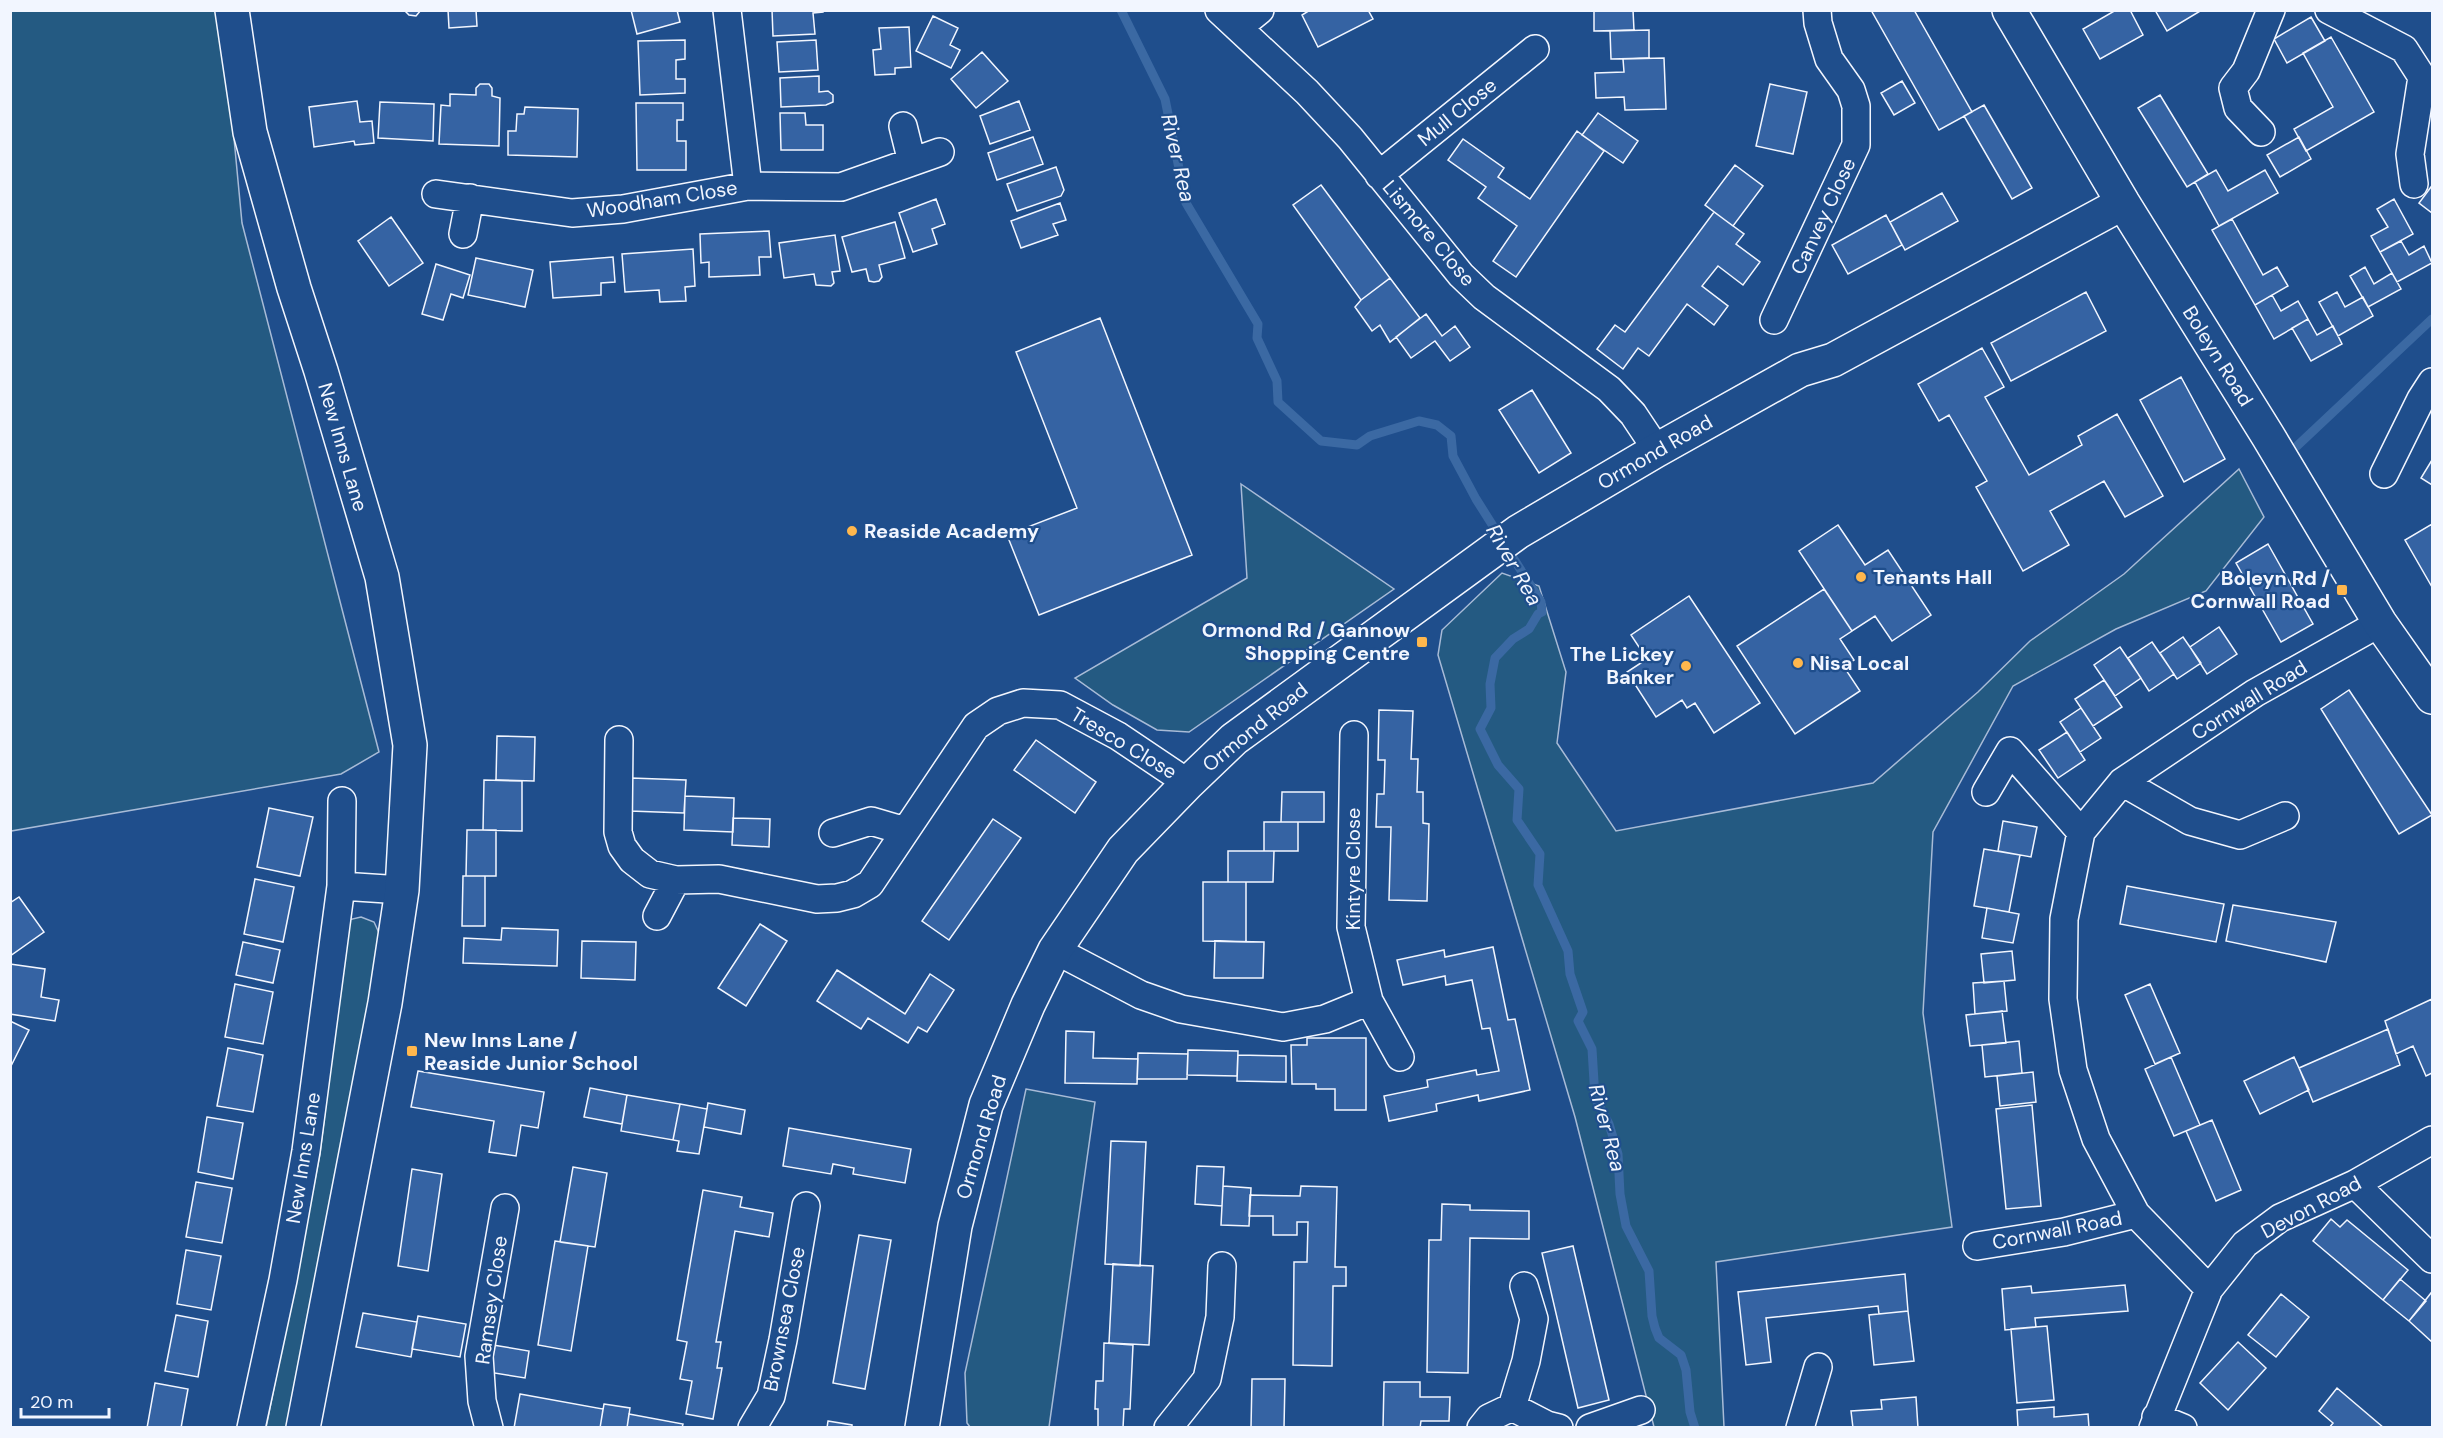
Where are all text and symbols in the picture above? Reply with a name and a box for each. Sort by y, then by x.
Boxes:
street label: Mull Close [1412,72,1502,152]
water label: River Rea [1154,111,1202,205]
street label: Canvey Close [1785,153,1861,279]
street label: Woodham Close [585,174,739,224]
street label: Lismore Close [1377,175,1481,291]
street label: Boleyn Road [2177,301,2259,411]
street label: New Inns Lane [312,380,374,514]
street label: Ormond Road [1593,409,1717,495]
place label: Reaside Academy [864,518,1039,544]
water label: River Rea [1479,519,1549,611]
marker: Reaside Academy [845,524,859,538]
place label: Tenants Hall [1873,564,1992,590]
place label: Boleyn Rd / Cornwall Road [2191,565,2330,614]
marker: Tenants Hall [1854,570,1868,584]
marker: Boleyn Rd / Cornwall Road [2335,583,2349,597]
place label: Ormond Rd / Gannow Shopping Centre [1202,617,1411,666]
marker: Ormond Rd / Gannow Shopping Centre [1415,635,1429,649]
place label: The Lickey Banker [1570,641,1674,690]
place label: Nisa Local [1810,650,1909,676]
street label: Cornwall Road [2186,654,2312,746]
marker: Nisa Local [1791,656,1805,670]
marker: The Lickey Banker [1679,659,1693,673]
street label: Ormond Road [1197,676,1313,778]
street label: Tresco Close [1066,701,1182,785]
street label: Kintyre Close [1340,808,1366,930]
place label: New Inns Lane / Reaside Junior School [424,1027,638,1076]
marker: New Inns Lane / Reaside Junior School [405,1044,419,1058]
street label: Ormond Road [950,1072,1012,1202]
water label: River Rea [1582,1081,1632,1175]
street label: New Inns Lane [280,1090,326,1226]
street label: Devon Road [2256,1170,2366,1244]
street label: Cornwall Road [1990,1205,2124,1255]
street label: Ramsey Close [469,1234,513,1366]
street label: Brownsea Close [757,1244,811,1394]
scale bar [21,1381,110,1419]
text: 20 m [30,1390,73,1414]

